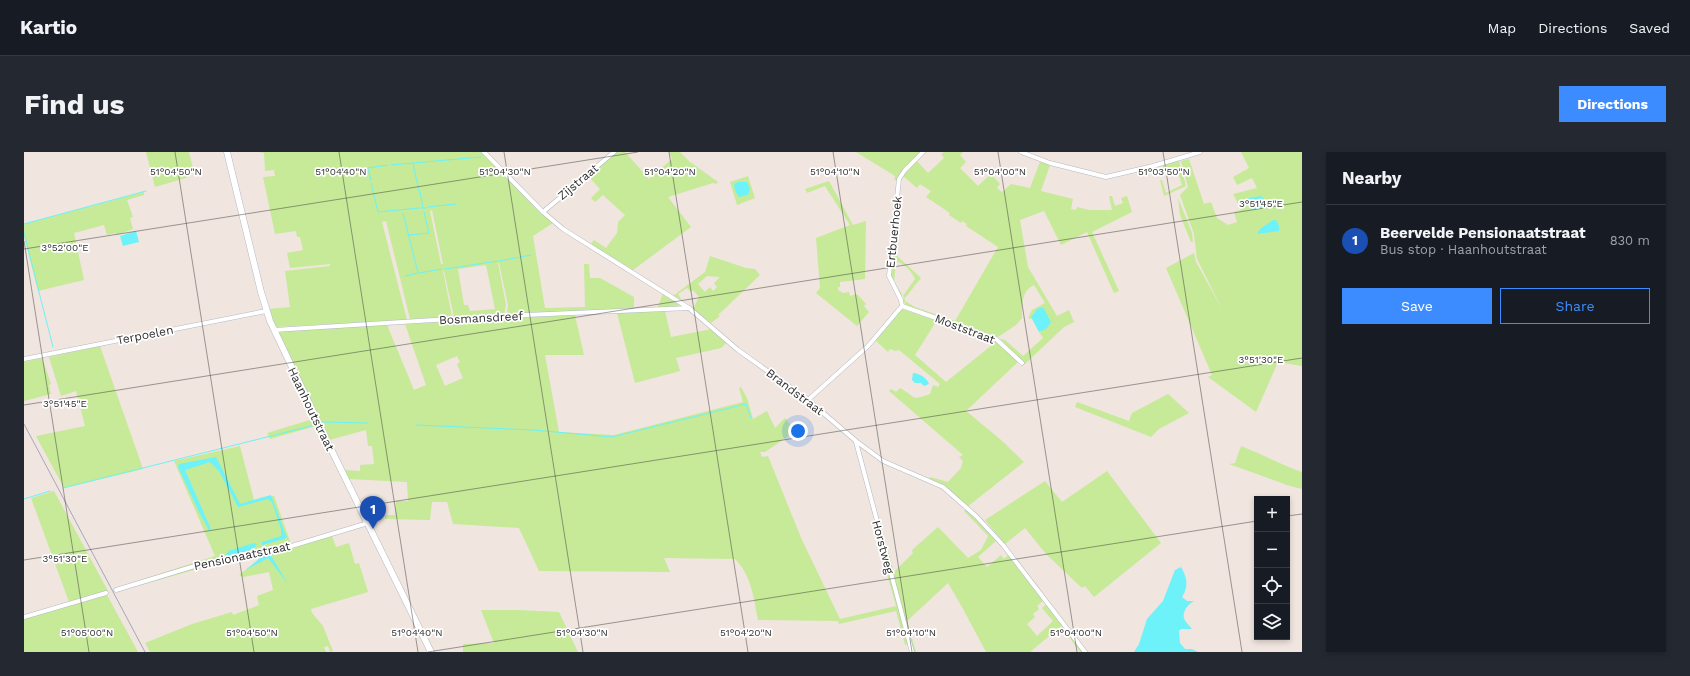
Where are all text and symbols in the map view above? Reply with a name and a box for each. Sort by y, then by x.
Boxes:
text: Kartio [20,16,77,39]
text: Map [1488,20,1516,36]
text: Directions [1538,20,1607,36]
text: Saved [1629,20,1670,36]
button: Directions [1559,86,1666,122]
text: Find us [24,88,124,121]
street label: Zijstraat [555,161,601,203]
text: 51°04'50"N [150,166,202,177]
text: 51°04'40"N [315,166,367,177]
text: 51°04'30"N [479,166,531,177]
text: 51°04'20"N [644,166,696,177]
text: 51°04'10"N [810,166,860,177]
text: 51°04'00"N [974,166,1026,177]
text: 51°03'50"N [1138,166,1190,177]
text: Nearby [1342,168,1401,188]
street label: Ertbuerhoek [883,195,905,269]
text: 3°51'45"E [1239,198,1283,209]
text: Beervelde Pensionaatstraat [1380,224,1585,242]
text: 1 [1352,233,1358,248]
text: 830 m [1610,233,1650,248]
text: 3°52'00"E [41,242,89,253]
text: Bus stop · Haanhoutstraat [1380,242,1547,257]
button: Save [1342,288,1492,324]
button: Share [1500,288,1650,324]
street label: Bosmansdreef [439,309,524,327]
street label: Moststraat [933,311,997,347]
street label: Terpoelen [115,323,175,347]
text: 3°51'30"E [1239,354,1283,365]
street label: Haanhoutstraat [285,365,337,453]
street label: Brandstraat [763,366,827,418]
text: 3°51'45"E [43,398,87,409]
your location [788,421,808,441]
pin: 1 [360,496,386,529]
map controls [1254,496,1290,640]
button: + [1254,496,1290,532]
street label: Horstweg [869,519,897,576]
button: − [1254,532,1290,568]
street label: Pensionaatstraat [192,539,292,573]
text: 3°51'30"E [43,553,87,564]
button: locate [1254,568,1290,604]
button: layers [1254,604,1290,640]
text: 51°05'00"N [61,627,113,638]
text: 51°04'50"N [226,627,278,638]
text: 51°04'40"N [391,627,443,638]
text: 51°04'30"N [556,627,608,638]
text: 51°04'20"N [720,627,772,638]
text: 51°04'10"N [886,627,936,638]
text: 51°04'00"N [1050,627,1102,638]

